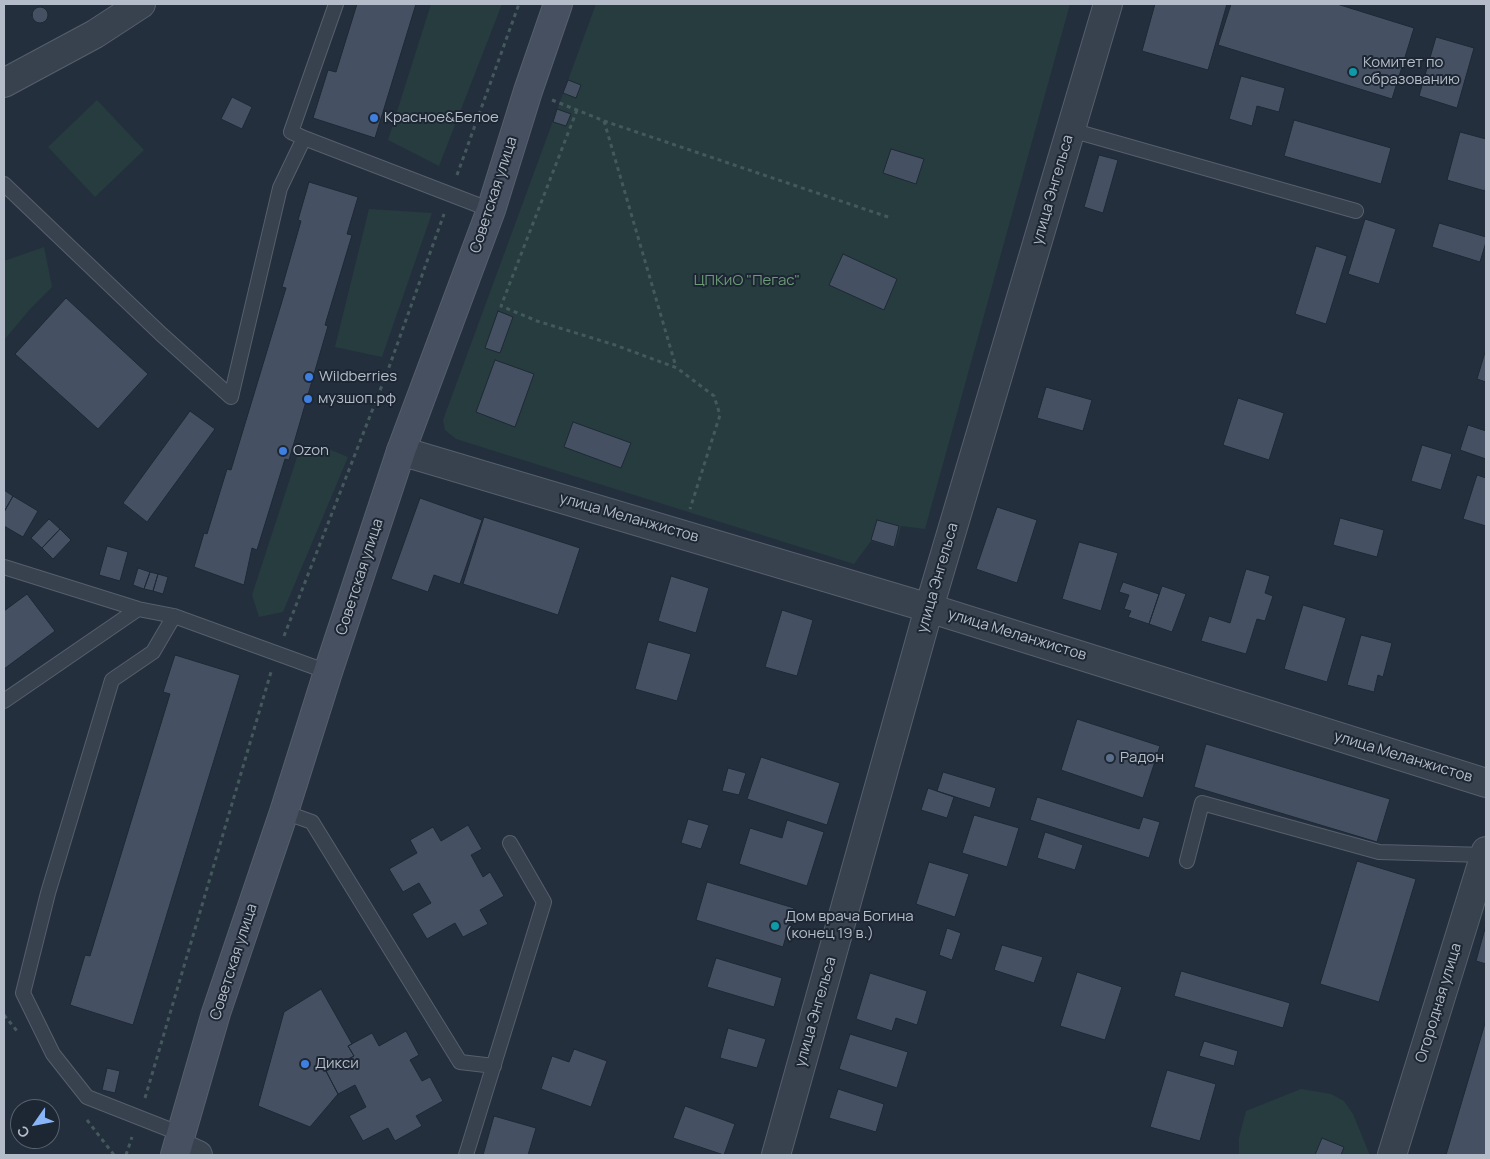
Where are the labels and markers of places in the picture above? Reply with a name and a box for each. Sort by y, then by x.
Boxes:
place label: Комитет по образованию [1363,54,1460,89]
marker: Комитет по образованию [1347,66,1359,78]
place label: Красное&Белое [384,109,499,127]
marker: Красное&Белое [368,112,380,124]
place label: Wildberries [319,368,397,386]
marker: Wildberries [303,371,315,383]
place label: музшоп.рф [318,390,396,408]
marker: музшоп.рф [302,393,314,405]
place label: Ozon [293,442,329,460]
marker: Ozon [277,445,289,457]
place label: Радон [1120,749,1164,767]
marker: Радон [1104,752,1116,764]
place label: Дом врача Богина (конец 19 в.) [785,908,914,943]
marker: Дом врача Богина (конец 19 в.) [769,920,781,932]
place label: Дикси [315,1055,359,1073]
marker: Дикси [299,1058,311,1070]

